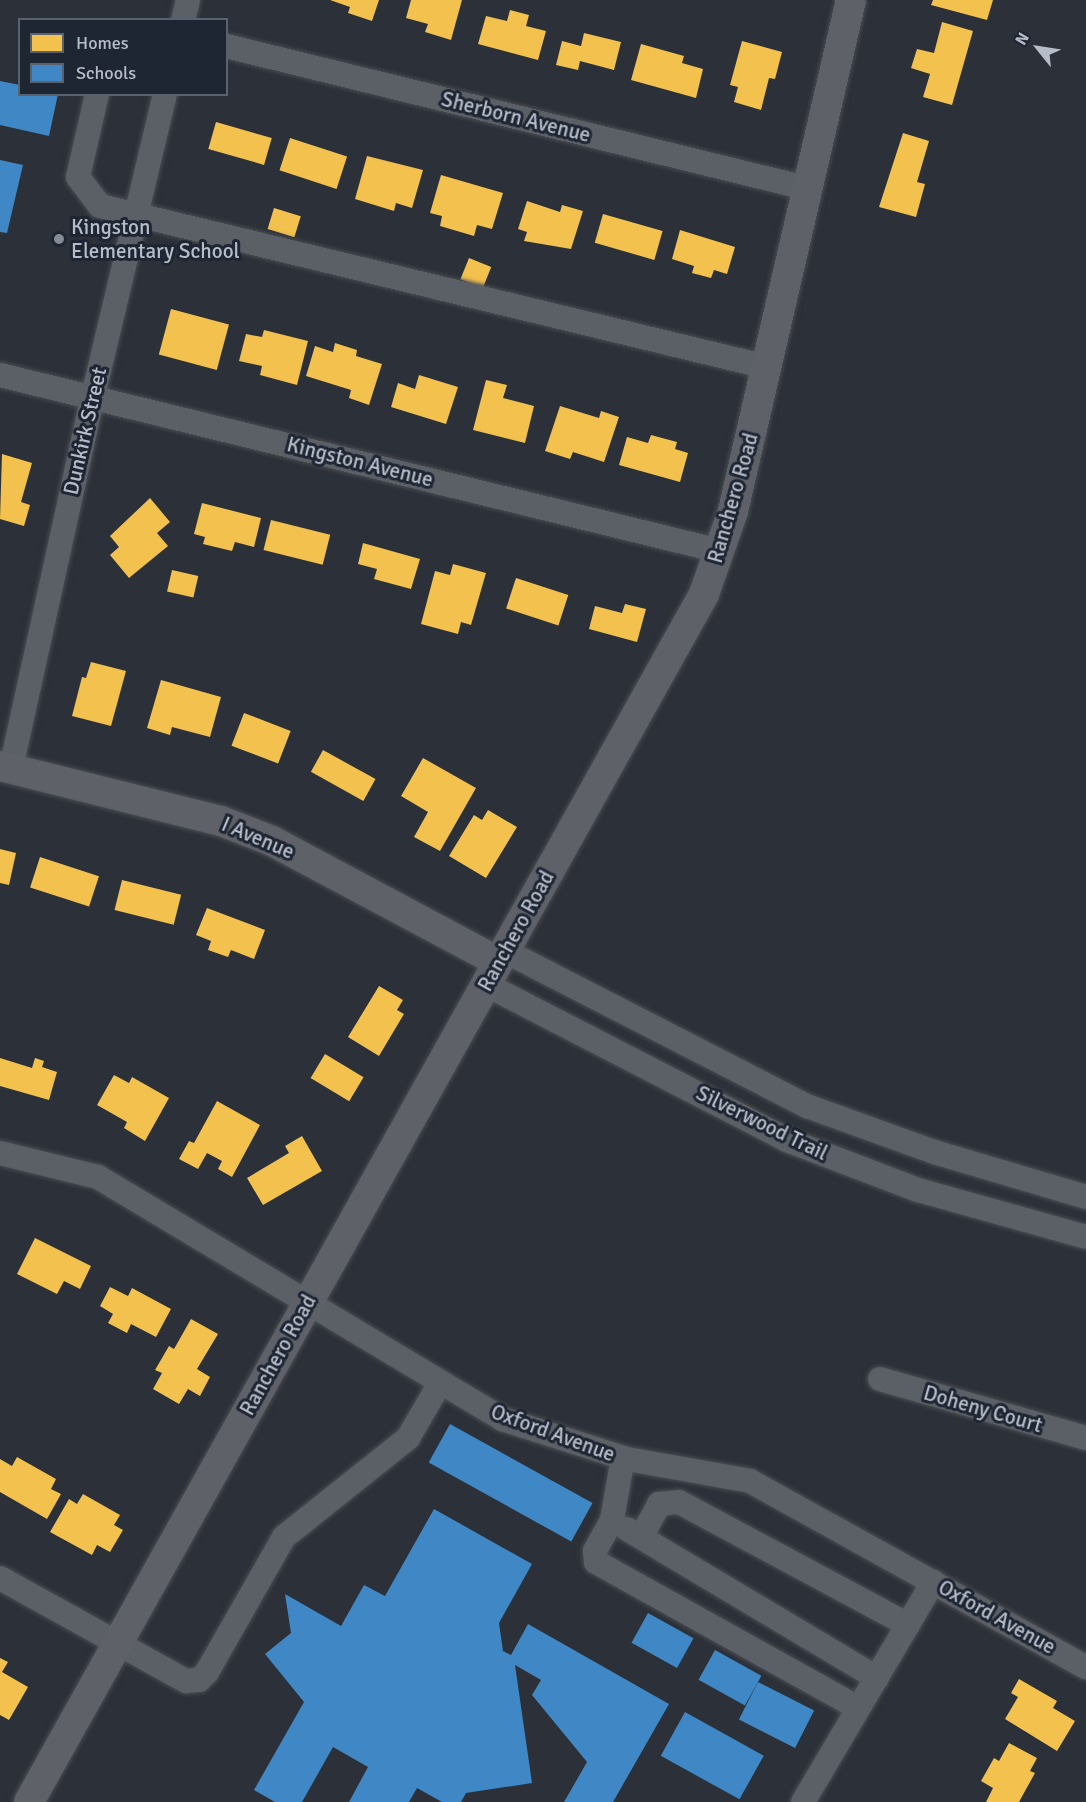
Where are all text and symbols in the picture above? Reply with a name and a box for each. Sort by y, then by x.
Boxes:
legend [18,18,228,96]
north arrow [1008,18,1068,78]
text: N [1011,29,1034,49]
text: Homes [76,32,129,54]
text: Schools [76,62,136,84]
street label: Sherborn Avenue [439,86,593,148]
place label: Kingston Elementary School [71,214,240,264]
marker: Kingston Elementary School [52,232,66,246]
street label: Dunkirk Street [58,365,112,497]
street label: Ranchero Road [702,430,764,566]
street label: Kingston Avenue [284,432,436,492]
street label: I Avenue [218,811,298,865]
street label: Ranchero Road [472,866,560,996]
street label: Silverwood Trail [692,1080,832,1166]
street label: Ranchero Road [234,1290,322,1420]
street label: Doheny Court [921,1380,1045,1438]
street label: Oxford Avenue [488,1399,618,1467]
street label: Oxford Avenue [934,1574,1060,1660]

